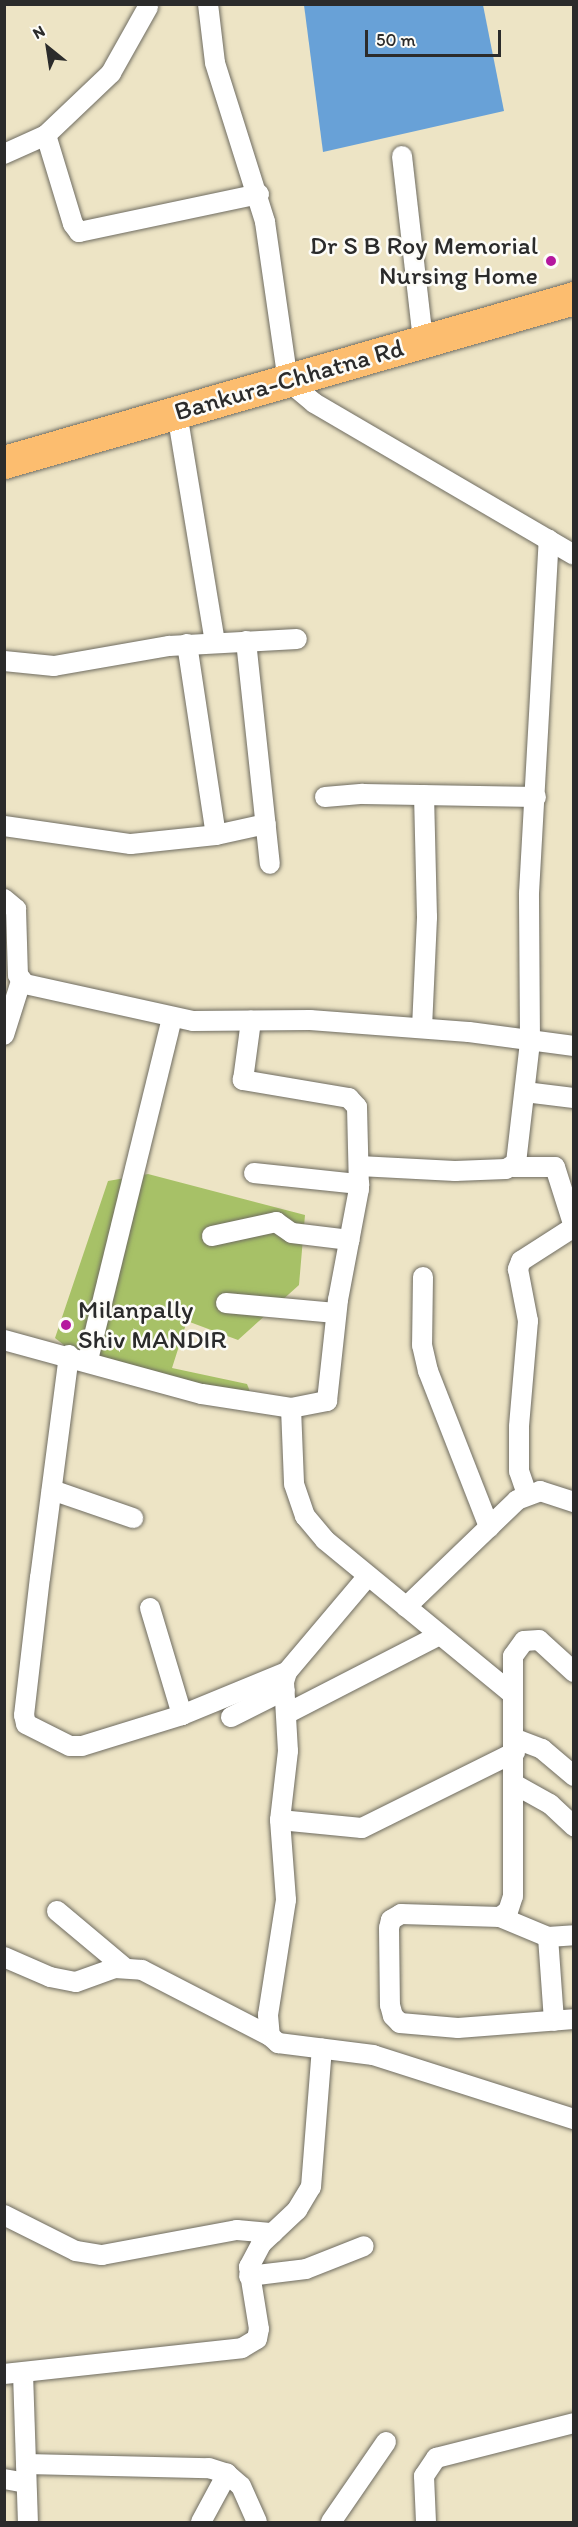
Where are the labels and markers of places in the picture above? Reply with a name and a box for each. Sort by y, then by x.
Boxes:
place label: Dr S B Roy Memorial Nursing Home [309,230,538,292]
marker: Dr S B Roy Memorial Nursing Home [542,252,560,270]
place label: Milanpally Shiv MANDIR [78,1294,225,1356]
marker: Milanpally Shiv MANDIR [59,1318,73,1332]

